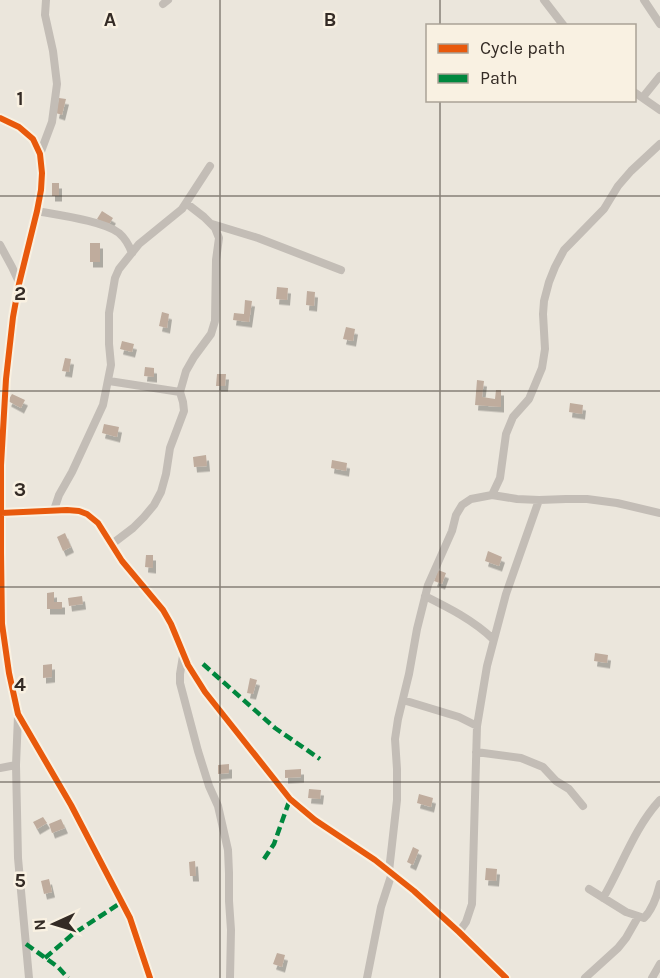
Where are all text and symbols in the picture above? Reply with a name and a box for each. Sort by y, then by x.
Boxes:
text: A [104,8,117,31]
text: B [324,8,336,31]
legend [426,24,636,102]
text: Cycle path [480,37,565,59]
text: Path [480,67,518,89]
text: 1 [16,87,24,110]
text: 2 [14,282,26,305]
text: 3 [14,478,26,501]
text: 4 [14,673,26,696]
text: 5 [14,869,26,892]
north arrow [24,894,84,954]
text: N [30,919,49,931]

